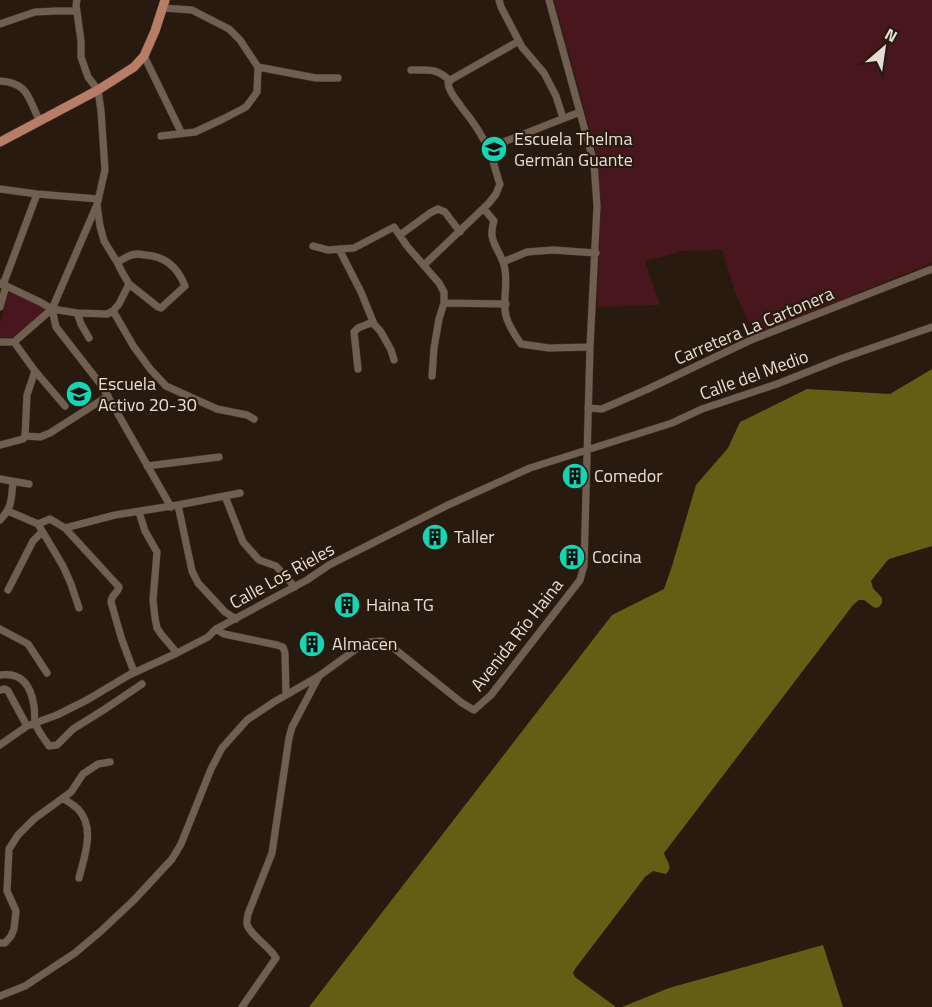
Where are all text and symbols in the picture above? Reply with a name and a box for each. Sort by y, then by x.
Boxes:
north arrow [854,18,914,78]
text: N [881,22,902,48]
place label: Escuela Thelma Germán Guante [514,125,633,173]
school or university icon: Escuela Thelma Germán Guante [479,134,509,164]
street label: Carretera La Cartonera [670,280,838,371]
street label: Calle del Medio [696,342,812,407]
place label: Escuela Activo 20-30 [98,370,197,418]
school or university icon: Escuela Activo 20-30 [64,379,94,409]
building icon: Comedor [560,461,590,491]
place label: Comedor [594,462,663,489]
building icon: Taller [420,522,450,552]
place label: Taller [454,523,495,550]
street label: Calle Los Rieles [224,536,339,616]
building icon: Cocina [557,542,587,572]
place label: Cocina [592,543,642,570]
street label: Avenida Río Haina [464,573,569,697]
building icon: Haina TG [332,590,362,620]
place label: Haina TG [366,591,434,618]
building icon: Almacen [297,629,327,659]
place label: Almacen [332,630,397,657]

